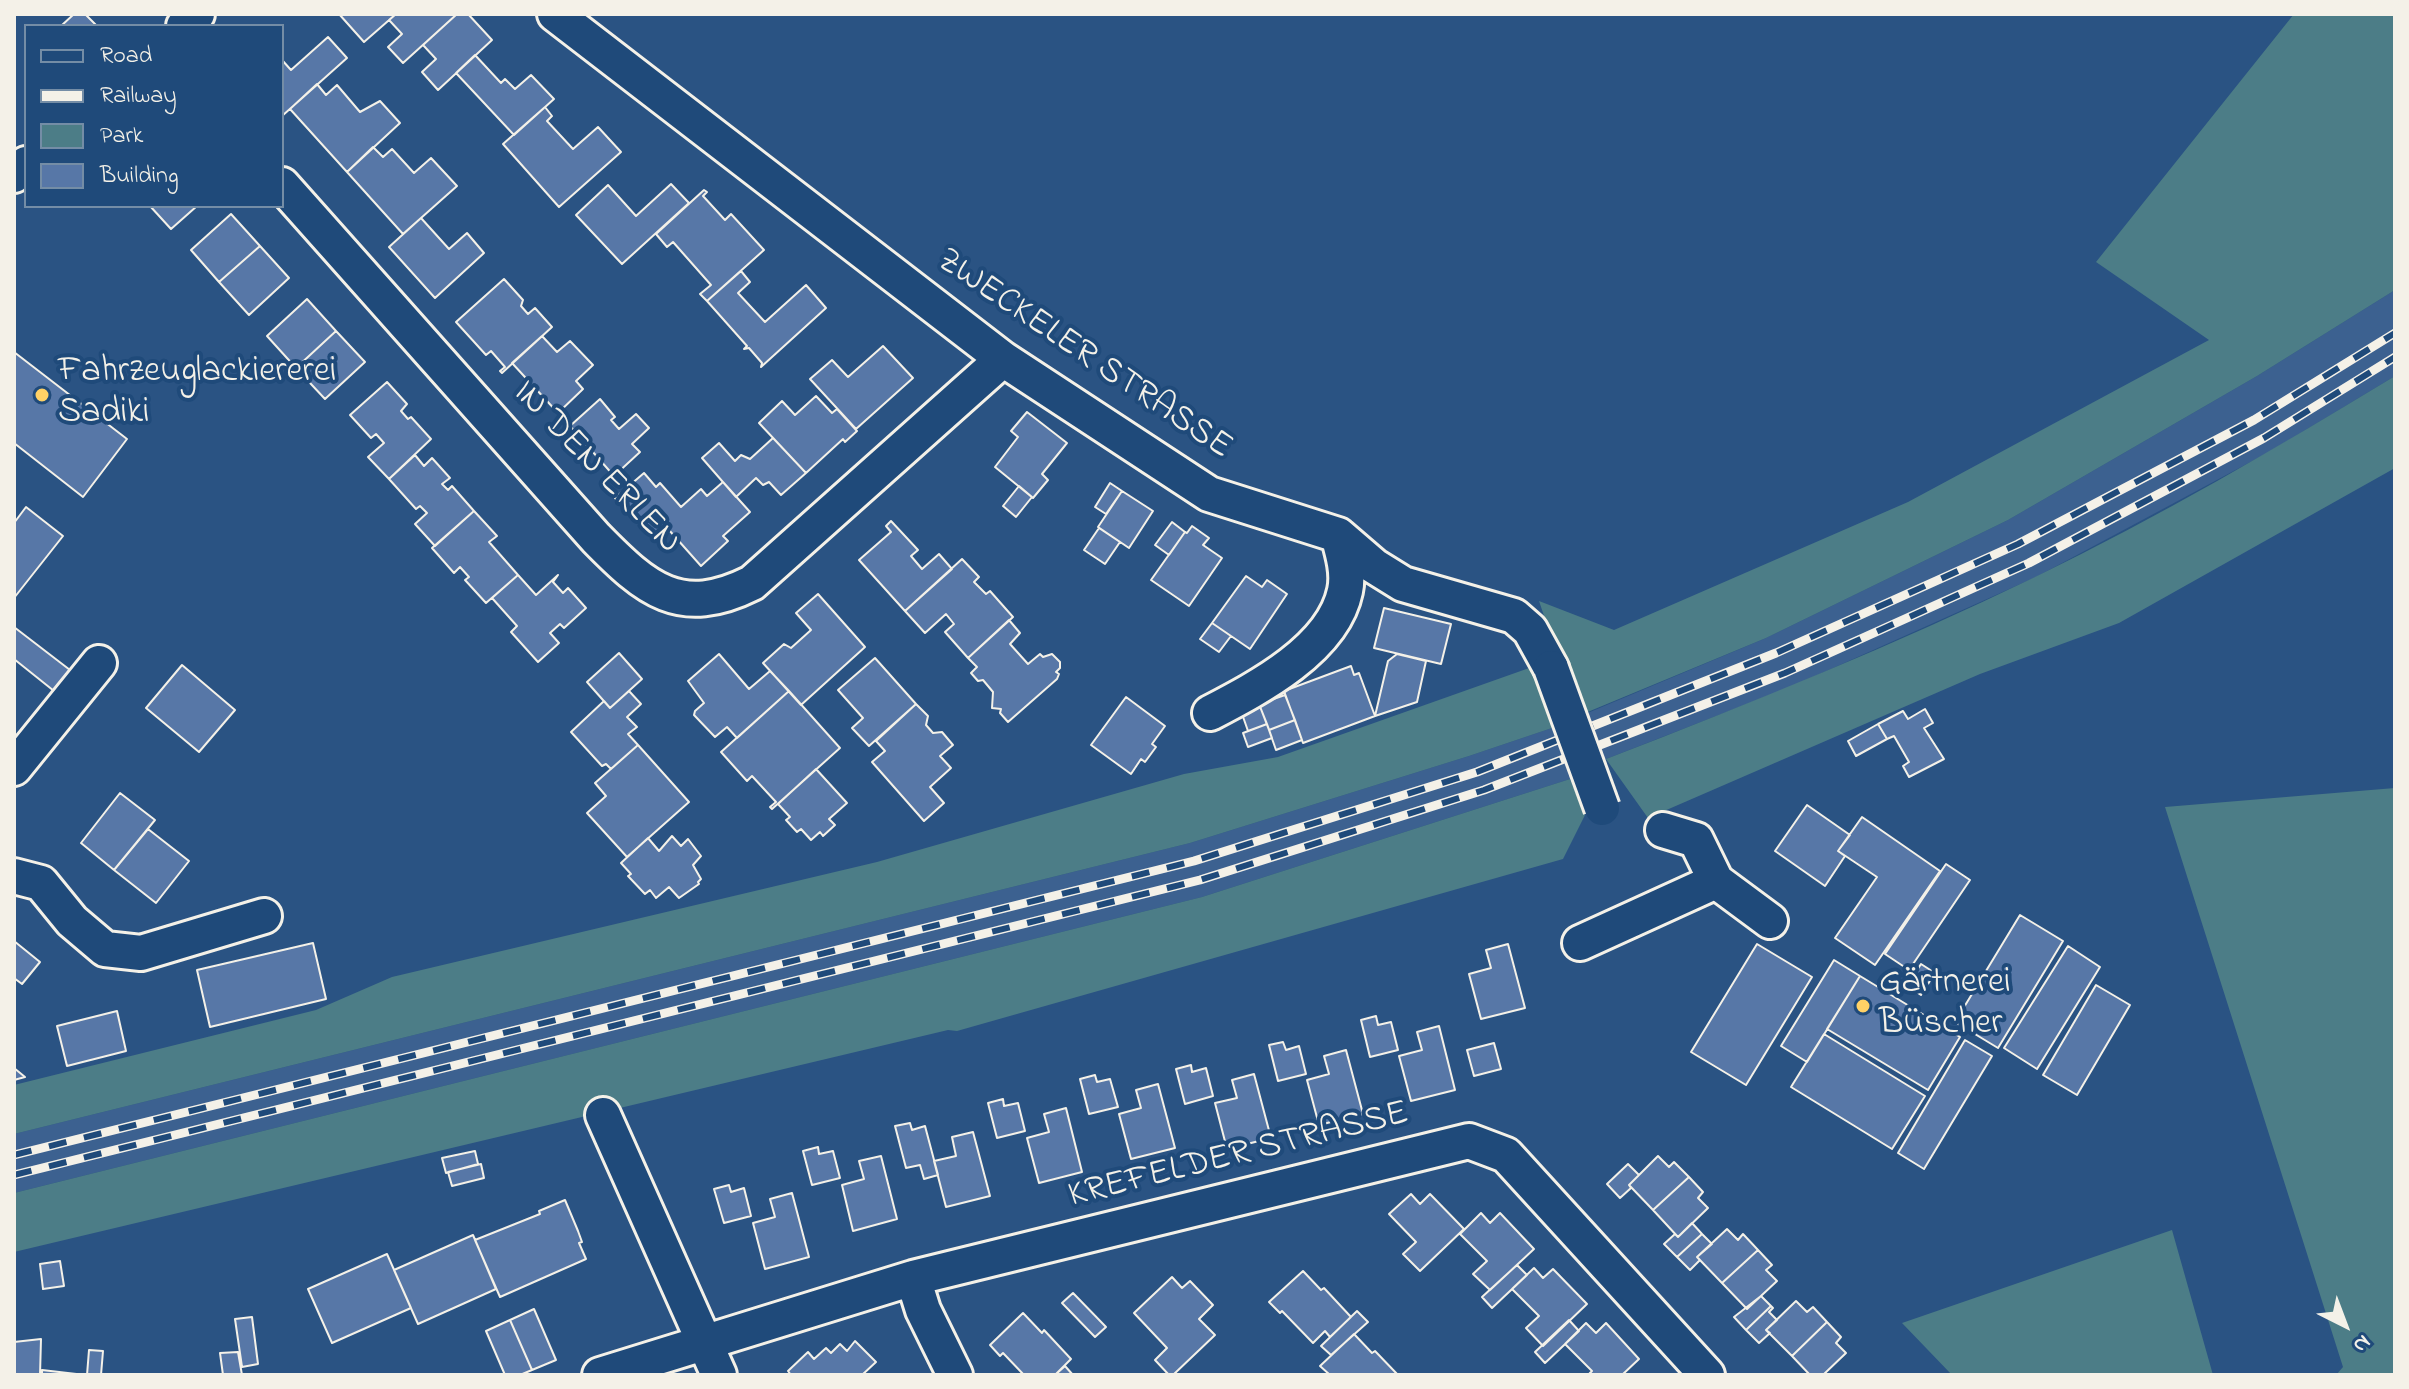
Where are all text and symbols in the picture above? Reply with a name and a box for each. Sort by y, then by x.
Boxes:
legend [24,24,284,208]
text: Road [100,39,152,74]
text: Railway [100,79,177,114]
text: Park [100,119,143,154]
text: Building [100,159,179,194]
street label: ZWECKELER STRASSE [927,241,1239,471]
place label: Fahrzeuglackiererei Sadiki [58,352,336,437]
street label: IN DEN ERLEN [502,373,688,565]
marker: Fahrzeuglackiererei Sadiki [33,386,51,404]
place label: Gärtnerei Büscher [1879,963,2011,1048]
marker: Gärtnerei Büscher [1854,997,1872,1015]
street label: KREFELDER STRASSE [1065,1094,1413,1220]
north arrow [2305,1285,2385,1365]
text: N [2345,1326,2377,1360]

